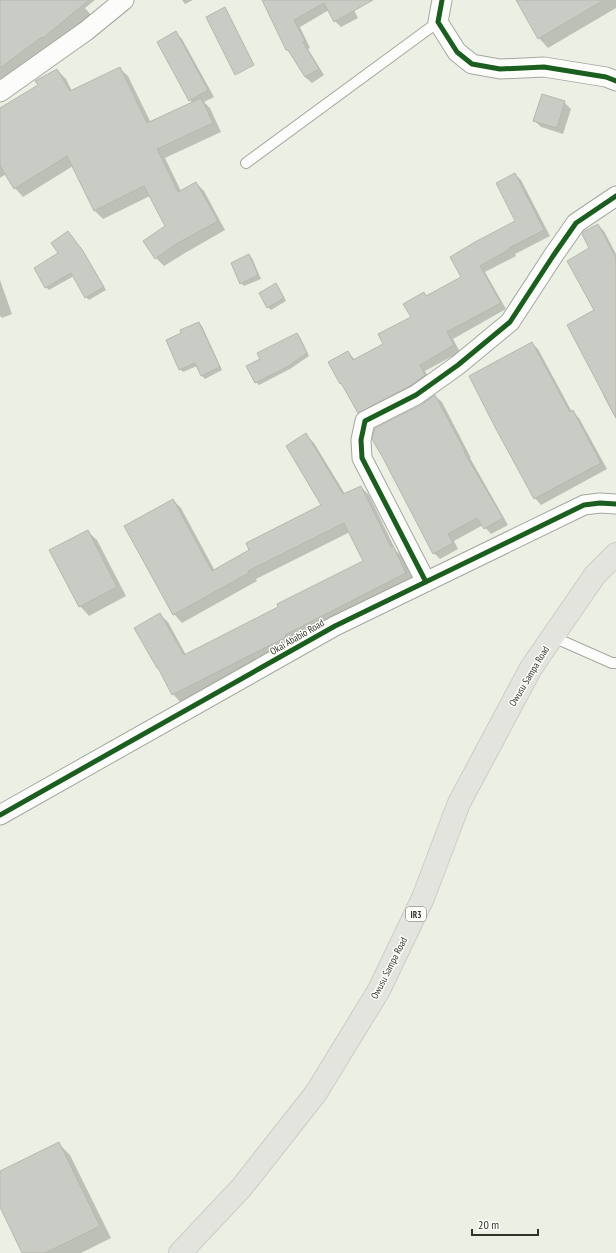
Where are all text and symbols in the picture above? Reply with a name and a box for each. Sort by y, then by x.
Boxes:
street label: Okai Ababio Road [268,616,326,658]
street label: Owusu Sampa Road [506,644,552,708]
road number: IR3 [406,907,426,921]
street label: Owusu Sampa Road [368,935,410,1001]
scale bar [472,1211,538,1237]
text: 20 m [478,1217,499,1232]

